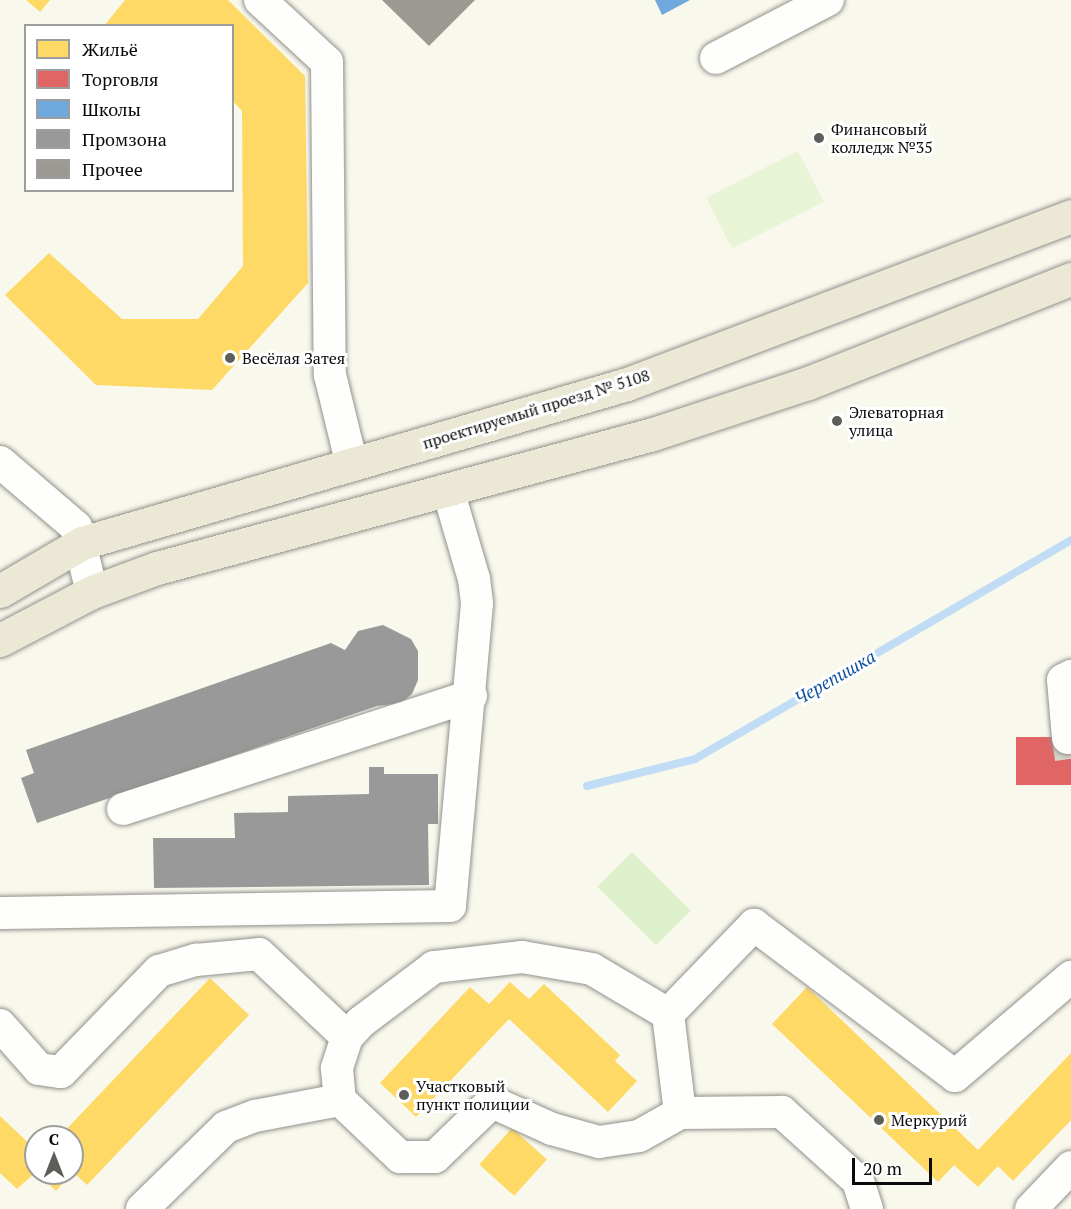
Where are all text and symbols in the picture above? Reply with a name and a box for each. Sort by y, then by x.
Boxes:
legend [24,24,234,192]
text: Жильё [82,37,138,61]
text: Торговля [82,67,159,91]
text: Школы [82,97,141,121]
place label: Финансовый колледж №35 [831,119,933,157]
text: Промзона [82,127,167,151]
marker: Финансовый колледж №35 [812,131,826,145]
text: Прочее [82,157,143,181]
place label: Весёлая Затея [242,348,345,368]
marker: Весёлая Затея [223,351,237,365]
street label: проектируемый проезд № 5108 [420,365,652,453]
place label: Элеваторная улица [849,402,944,440]
marker: Элеваторная улица [830,414,844,428]
water label: Черепишка [791,645,879,709]
place label: Участковый пункт полиции [416,1076,530,1114]
marker: Участковый пункт полиции [397,1088,411,1102]
place label: Меркурий [891,1110,967,1130]
marker: Меркурий [872,1113,886,1127]
north arrow [24,1125,84,1185]
text: С [49,1128,59,1150]
scale bar [855,1146,934,1184]
text: 20 m [863,1156,902,1180]

